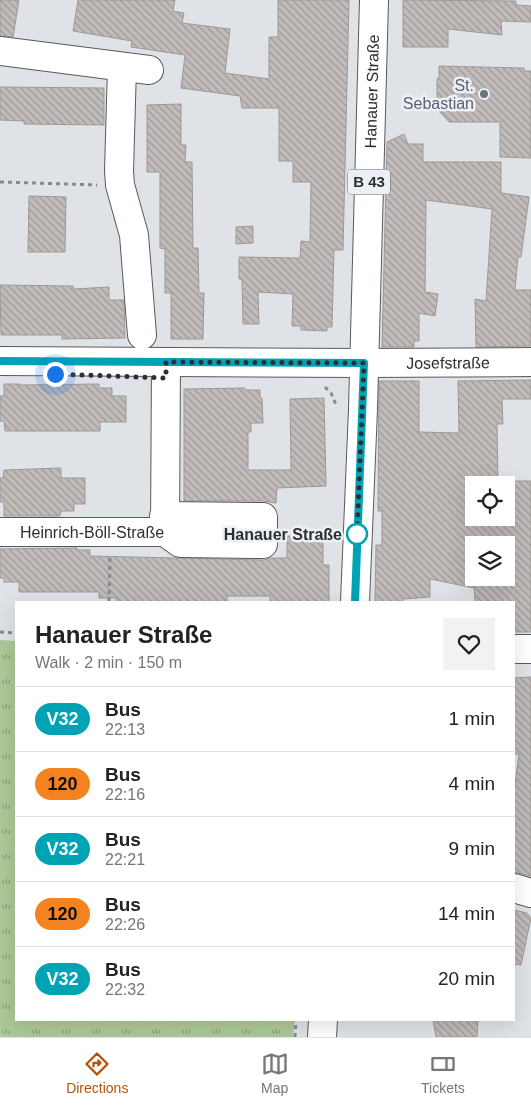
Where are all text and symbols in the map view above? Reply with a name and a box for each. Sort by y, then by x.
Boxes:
street label: Hanauer Straße [362,34,382,148]
place label: St. Sebastian [403,77,474,112]
marker: St. Sebastian [478,88,490,100]
road number: B 43 [348,170,390,194]
street label: Josefstraße [406,354,490,372]
your location [43,362,68,387]
map controls [465,476,515,586]
button: locate [465,476,515,526]
marker: Hanauer Straße [346,523,368,545]
street label: Heinrich-Böll-Straße [20,524,164,541]
place label: Hanauer Straße [224,526,342,543]
button: layers [465,536,515,586]
button: heart [443,618,495,670]
text: Hanauer Straße [35,621,212,648]
text: Walk · 2 min · 150 m [35,654,182,671]
text: Bus [105,699,141,720]
text: 1 min [449,708,495,729]
text: V32 [46,709,79,729]
text: 22:13 [105,721,145,738]
text: Bus [105,764,141,785]
text: 4 min [449,773,495,794]
text: 120 [47,774,78,794]
text: 22:16 [105,786,145,803]
text: Bus [105,829,141,850]
text: 9 min [449,838,495,859]
text: V32 [46,839,79,859]
text: 22:21 [105,851,145,868]
text: Bus [105,894,141,915]
text: 14 min [438,903,495,924]
text: 120 [47,904,78,924]
text: 22:26 [105,916,145,933]
text: Bus [105,959,141,980]
text: 20 min [438,968,495,989]
text: V32 [46,969,79,989]
text: 22:32 [105,981,145,998]
tab: Directions [66,1050,128,1096]
tab: Map [261,1050,289,1096]
tab: Tickets [421,1050,465,1096]

